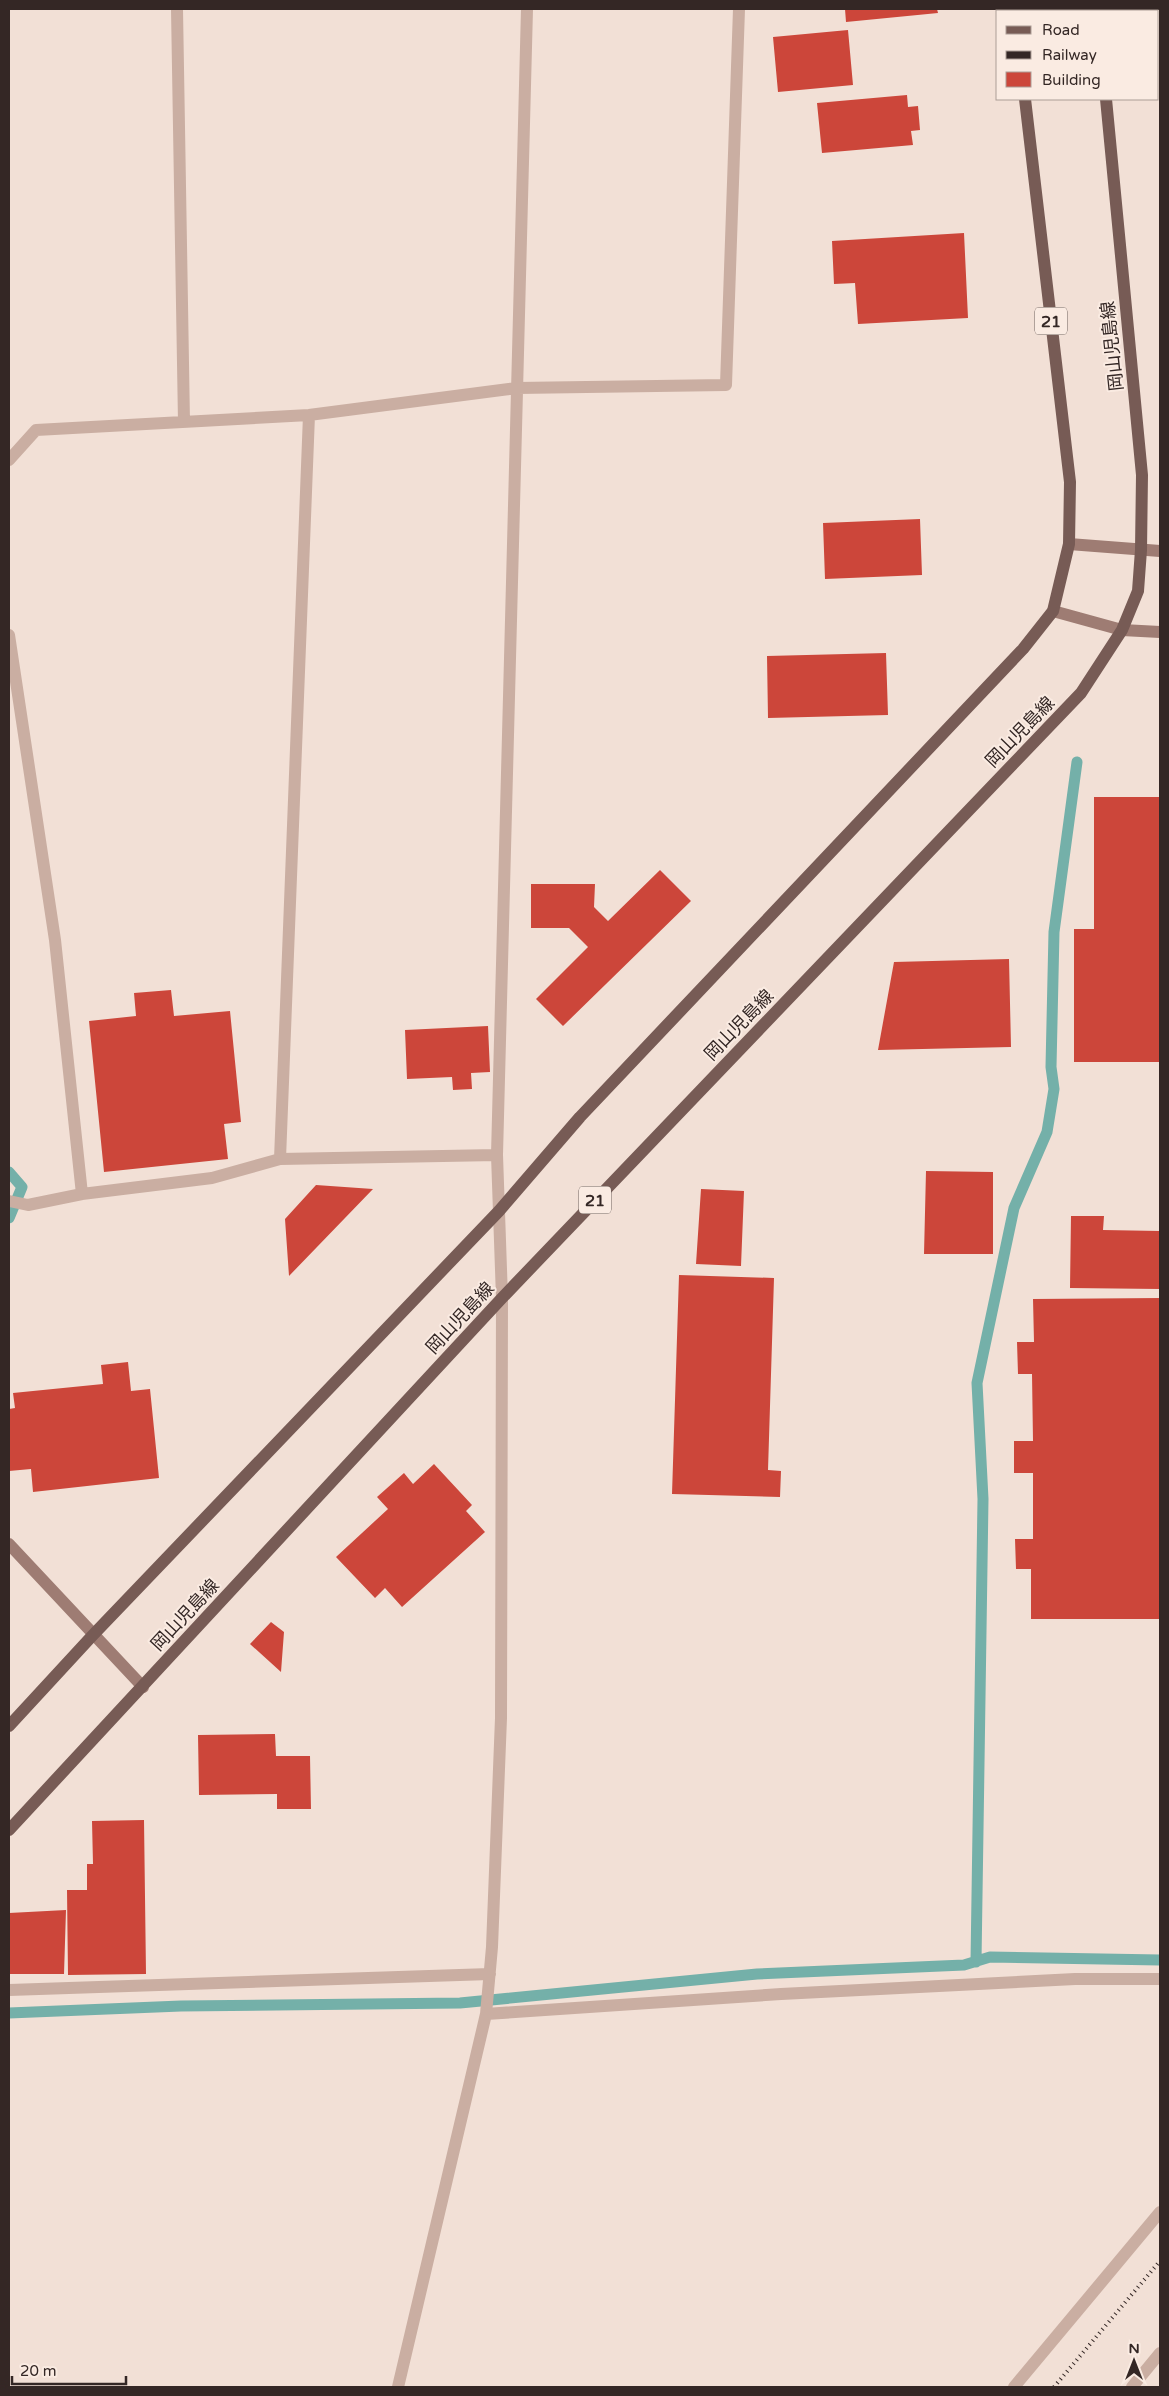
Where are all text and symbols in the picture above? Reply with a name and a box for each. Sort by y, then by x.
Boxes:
legend [996,10,1159,100]
text: Road [1042,21,1080,39]
text: Railway [1042,46,1097,64]
text: Building [1042,71,1101,89]
street label: 岡山児島線 [1096,300,1128,392]
road number: 21 [1035,308,1067,334]
street label: 岡山児島線 [981,692,1059,772]
street label: 岡山児島線 [700,985,778,1065]
road number: 21 [579,1186,611,1214]
street label: 岡山児島線 [421,1278,499,1358]
street label: 岡山児島線 [146,1575,224,1655]
north arrow [1109,2336,1159,2386]
text: N [1128,2340,1140,2357]
scale bar [12,2354,126,2386]
text: 20 m [20,2362,57,2380]

